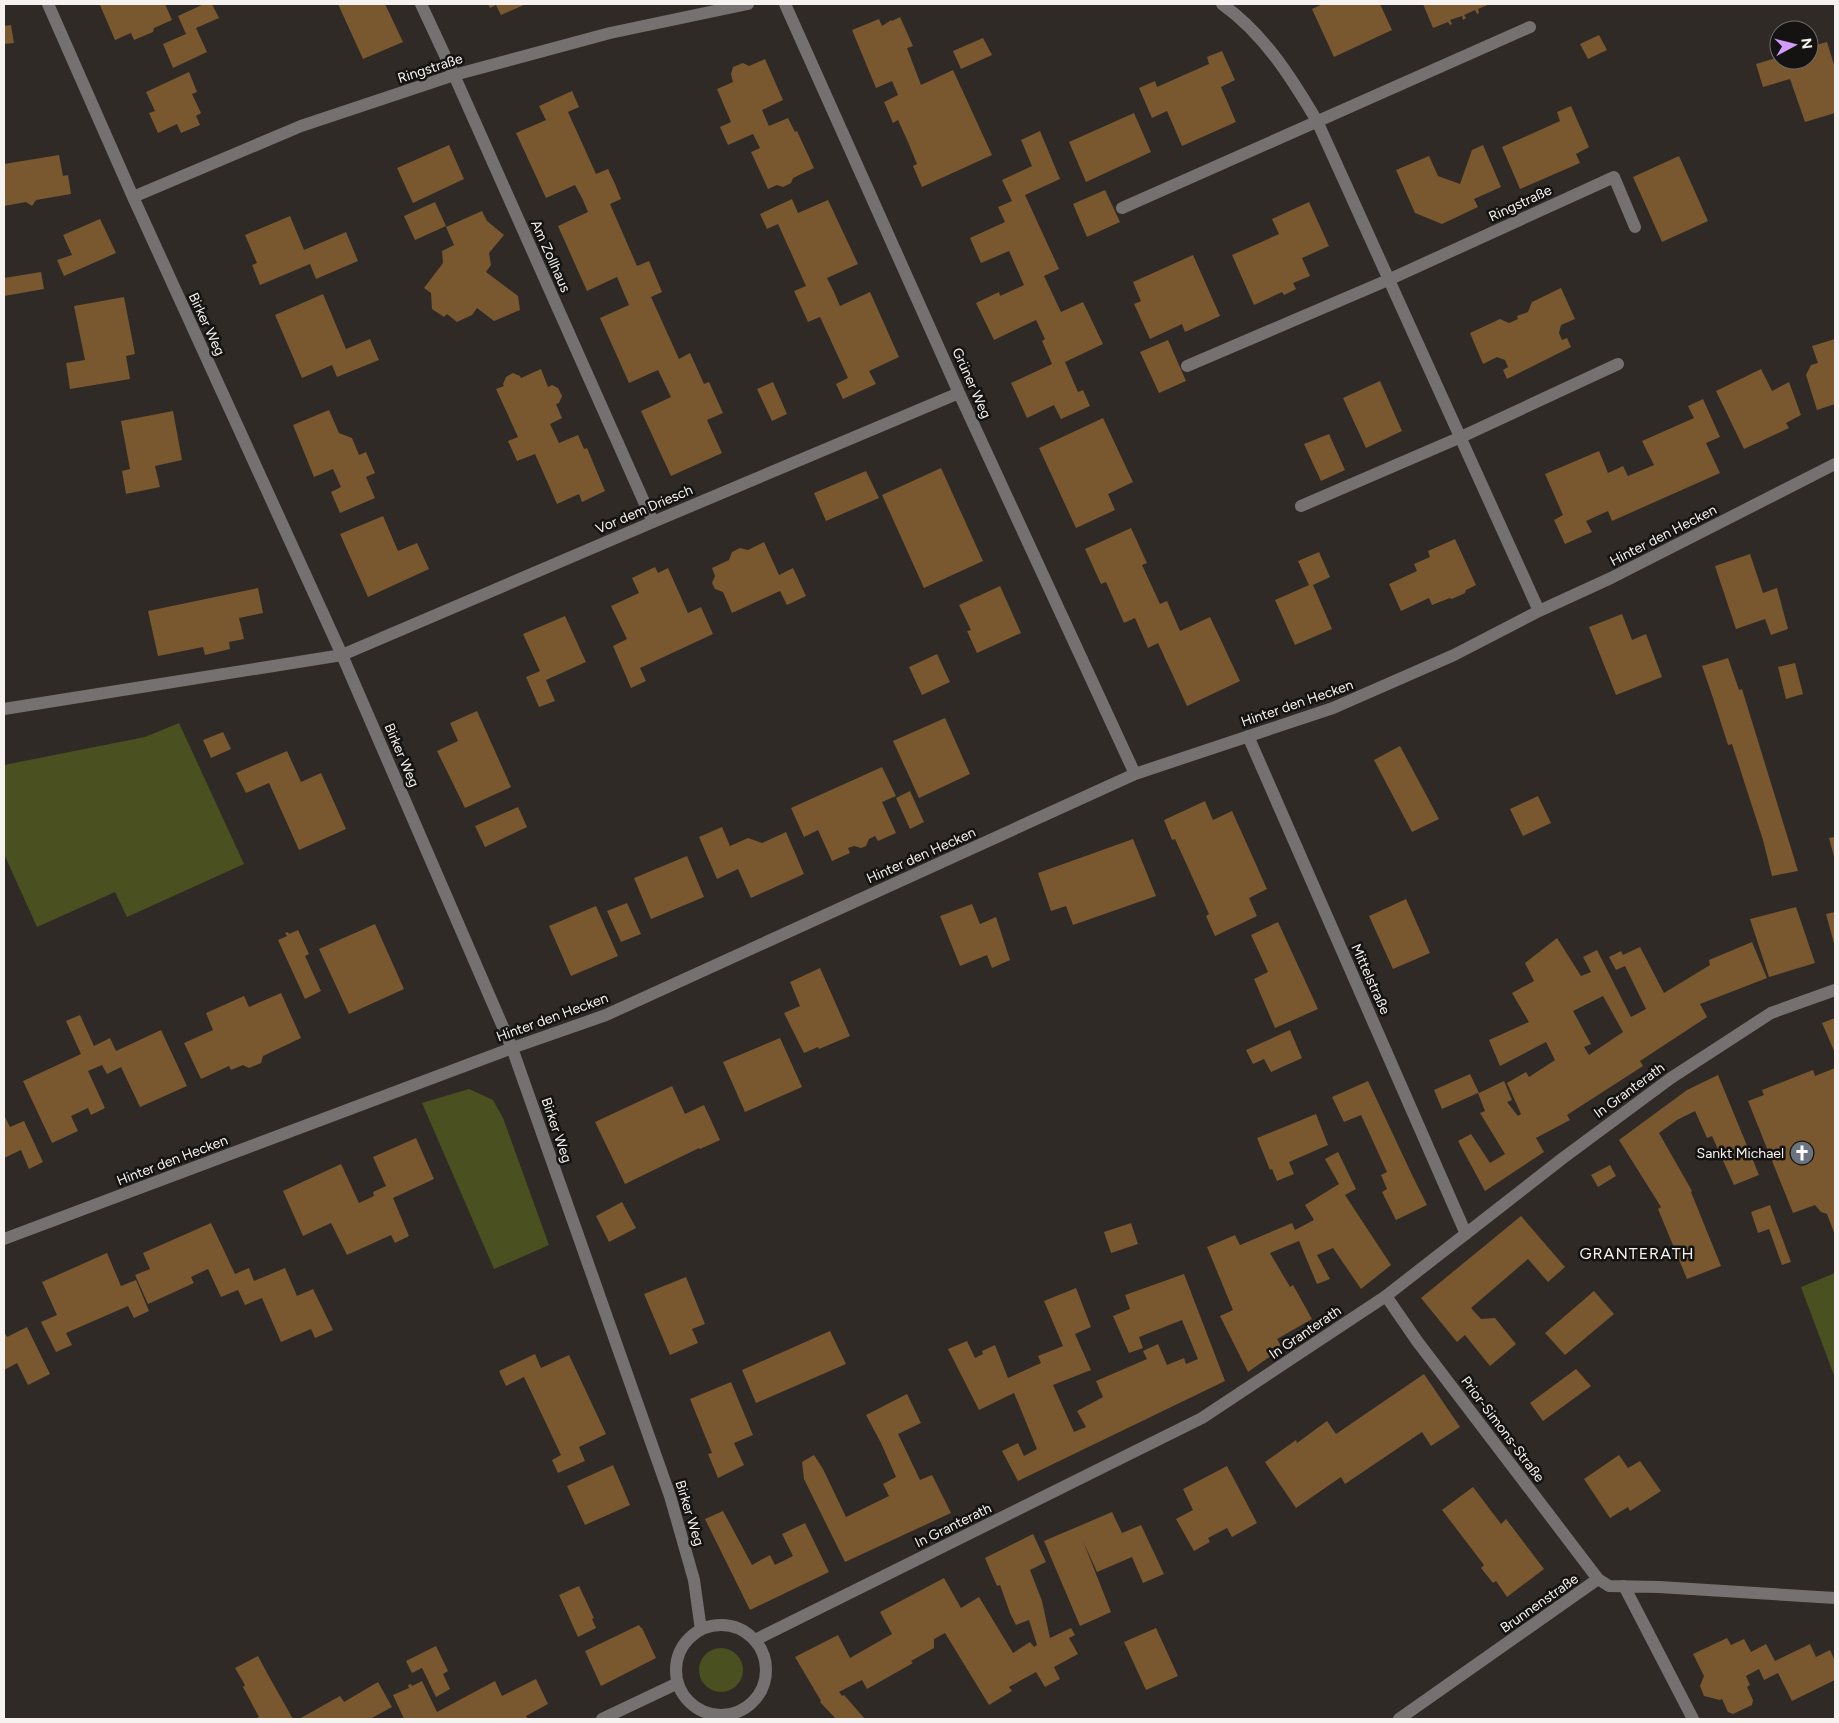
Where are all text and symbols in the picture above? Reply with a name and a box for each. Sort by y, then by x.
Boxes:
north arrow [1769,20,1819,70]
text: N [1797,37,1816,50]
street label: Ringstraße [396,50,465,87]
street label: Ringstraße [1486,181,1555,225]
street label: Am Zollhaus [527,217,574,295]
street label: Birker Weg [185,290,229,359]
street label: Grüner Weg [948,345,995,421]
street label: Vor dem Driesch [593,481,695,538]
street label: Hinter den Hecken [1607,501,1720,570]
street label: Hinter den Hecken [1239,676,1356,731]
street label: Birker Weg [380,721,423,790]
street label: Hinter den Hecken [864,824,979,887]
street label: Mittelstraße [1347,941,1394,1018]
street label: Hinter den Hecken [494,989,611,1046]
street label: In Granterath [1591,1059,1668,1122]
street label: Birker Weg [537,1095,576,1165]
street label: Hinter den Hecken [114,1131,230,1189]
church icon: Sankt Michael [1789,1140,1815,1166]
place label: Sankt Michael [1697,1145,1784,1162]
district label: GRANTERATH [1579,1244,1695,1263]
street label: In Granterath [1266,1302,1345,1363]
street label: Prior-Simons-Straße [1457,1373,1548,1486]
street label: Birker Weg [671,1478,708,1548]
street label: In Granterath [912,1499,995,1551]
street label: Brunnenstraße [1497,1570,1582,1637]

